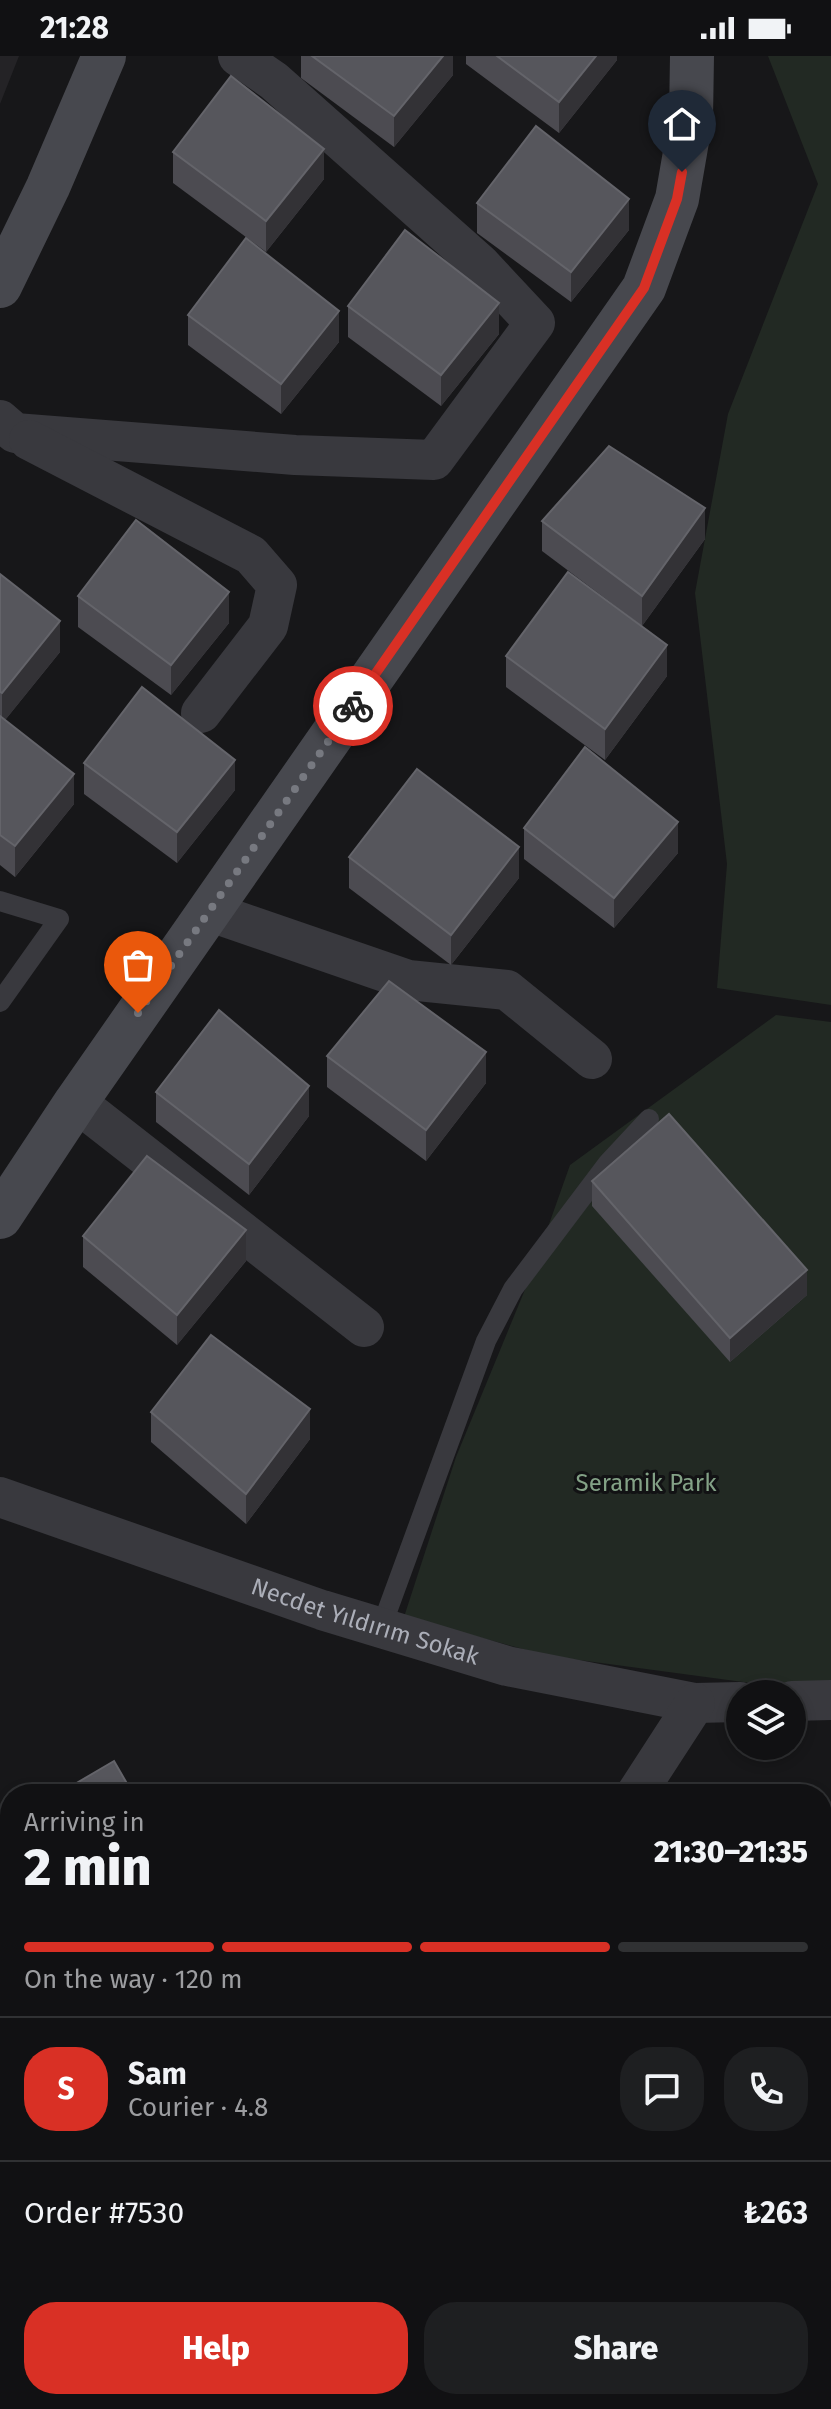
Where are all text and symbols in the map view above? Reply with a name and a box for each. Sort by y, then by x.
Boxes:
text: 21:28 [40,10,109,46]
pin [648,90,716,172]
icon: home [660,102,704,146]
courier [313,666,393,746]
icon: bike [331,684,375,728]
pin [104,931,172,1013]
icon: bag [116,943,160,987]
park label: Seramik Park [576,1469,717,1497]
street label: Necdet Yıldırım Sokak [248,1572,483,1671]
map controls [726,1680,806,1760]
button: layers [726,1680,806,1760]
text: Arriving in [24,1807,145,1838]
text: 21:30–21:35 [654,1834,808,1870]
text: 2 min [24,1836,151,1899]
text: On the way · 120 m [24,1964,243,1995]
button: chat [620,2047,704,2131]
button: phone [724,2047,808,2131]
text: Sam [128,2056,187,2092]
text: S [57,2071,75,2107]
text: Courier · 4.8 [128,2092,268,2123]
text: Order #7530 [24,2195,184,2231]
text: ₺263 [743,2195,808,2231]
button: Help [24,2302,408,2394]
button: Share [424,2302,808,2394]

